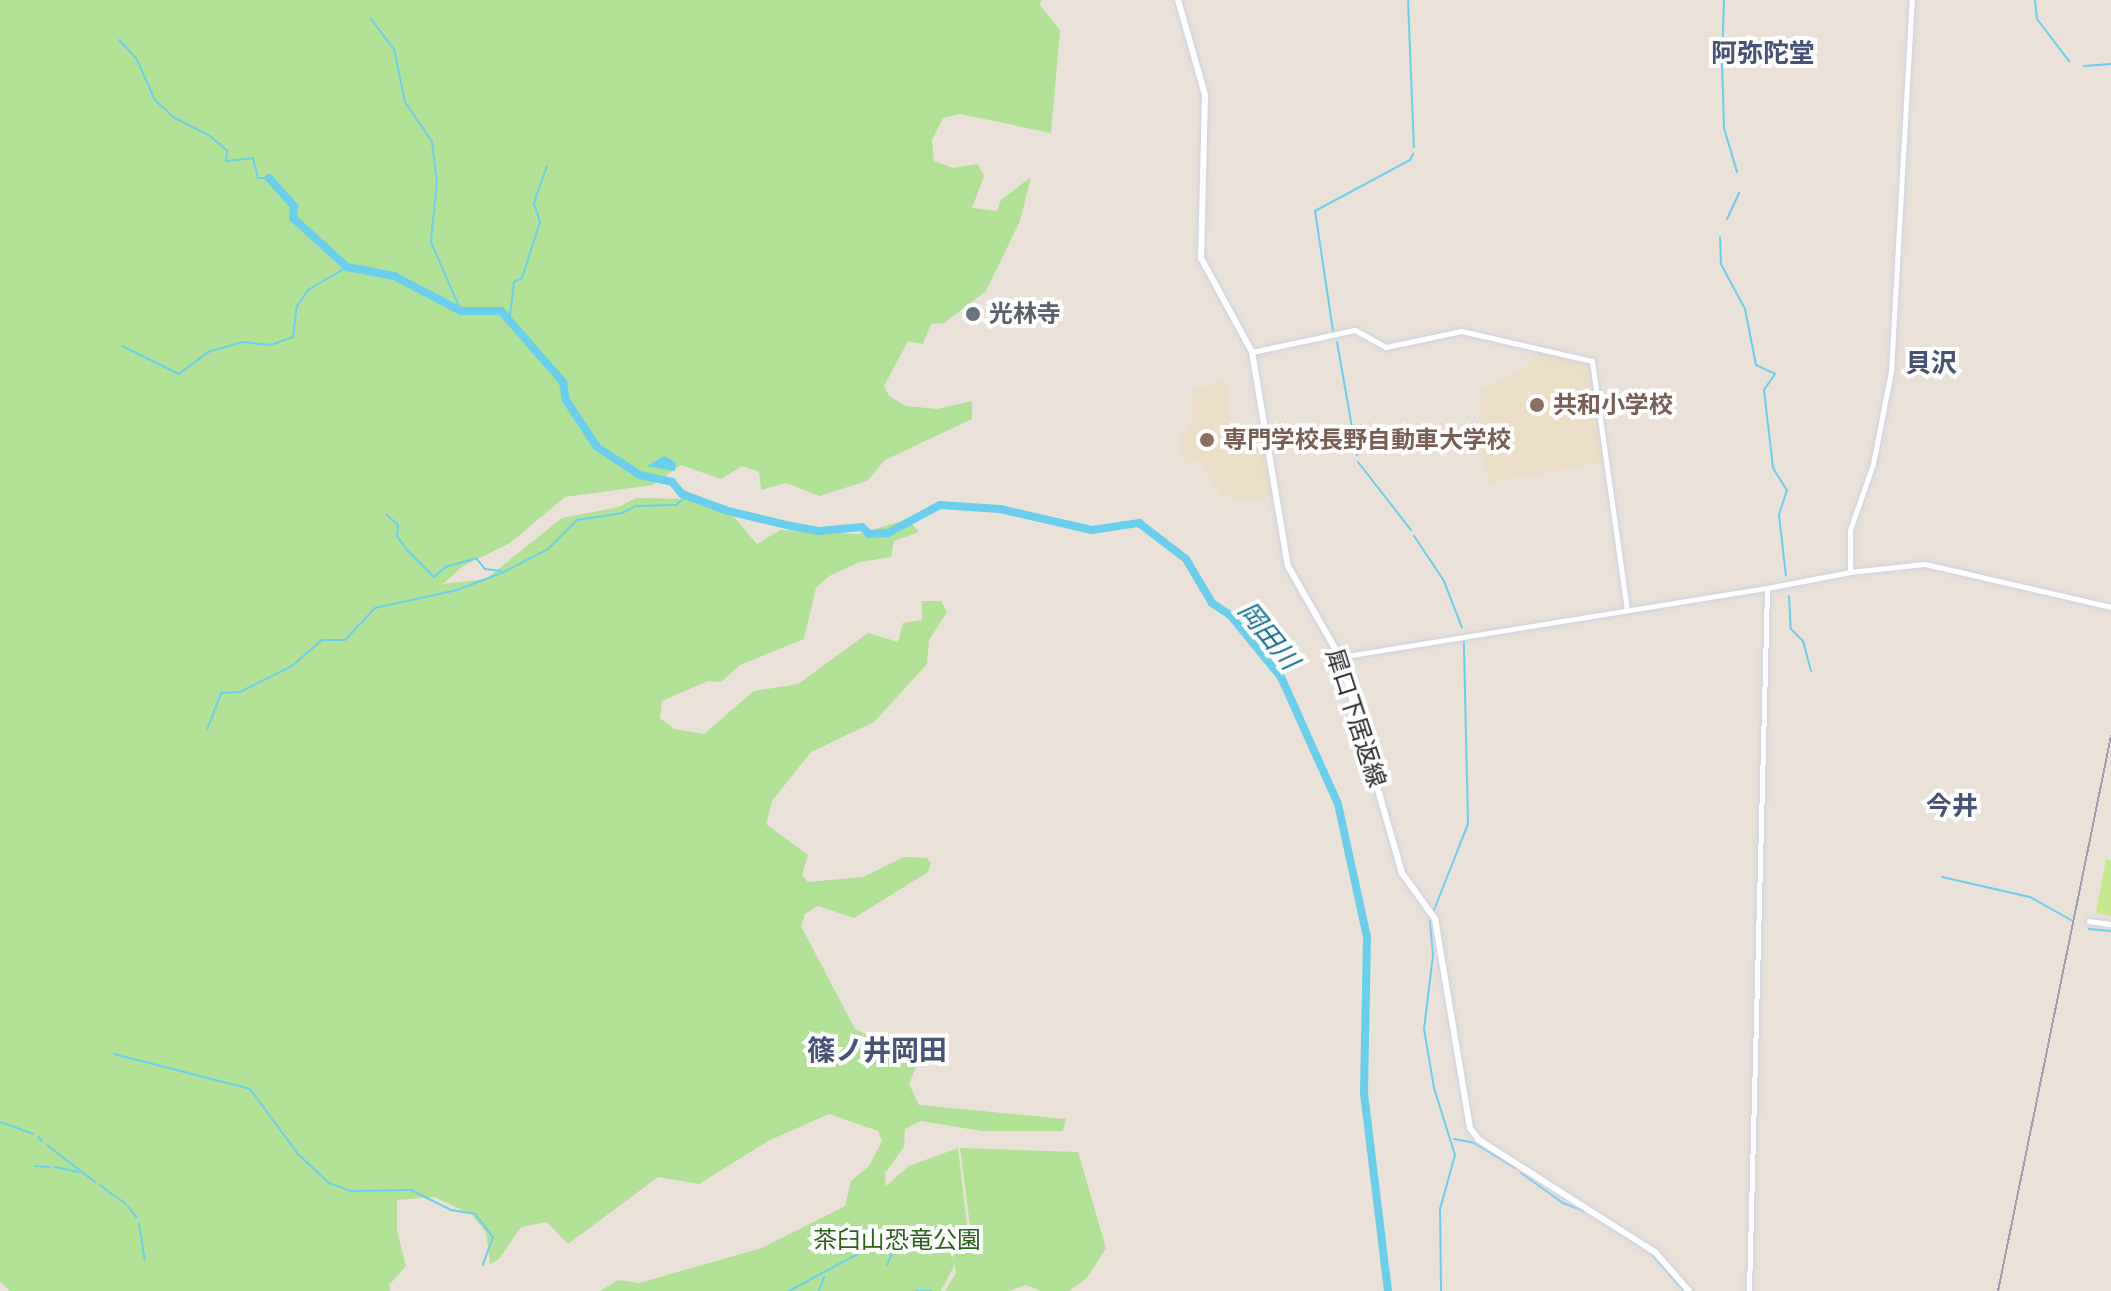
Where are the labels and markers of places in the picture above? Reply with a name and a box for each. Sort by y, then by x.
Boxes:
place label: 光林寺 [989,300,1061,328]
marker: 光林寺 [964,305,982,323]
place label: 共和小学校 [1553,391,1673,419]
marker: 共和小学校 [1528,396,1546,414]
place label: 専門学校長野自動車大学校 [1223,426,1511,454]
marker: 専門学校長野自動車大学校 [1198,431,1216,449]

